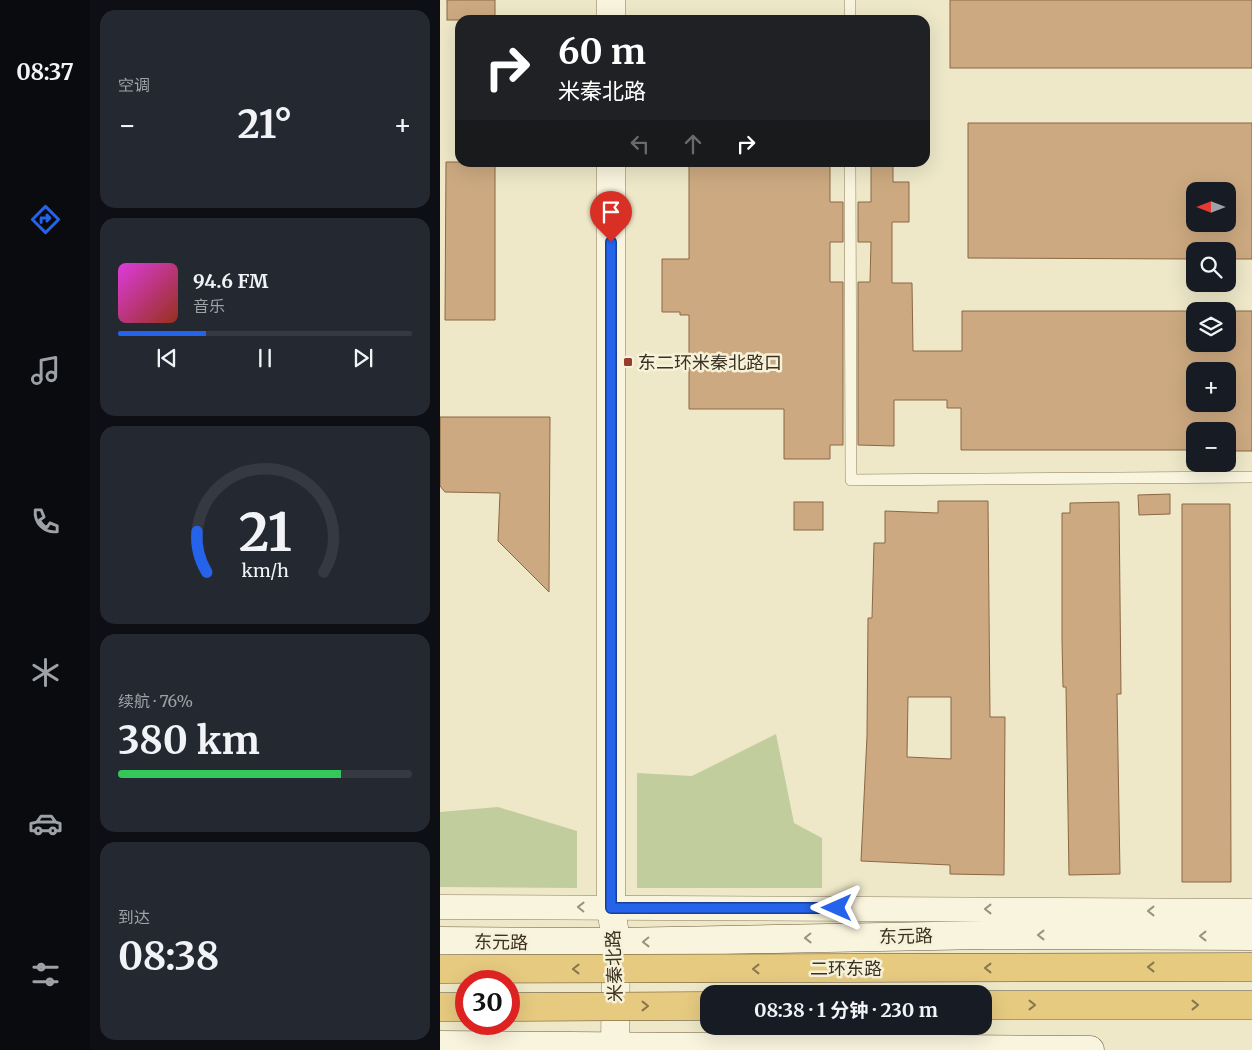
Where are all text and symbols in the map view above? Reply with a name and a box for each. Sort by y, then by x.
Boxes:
text: 60 m [558,30,646,74]
icon: right [475,35,540,100]
text: 08:37 [16,58,74,86]
text: 空调 [118,75,150,95]
text: 米秦北路 [558,77,646,105]
text: 21° [238,101,292,148]
text: − [118,107,137,143]
text: + [393,107,412,143]
icon: left [626,130,654,158]
icon: ahead [679,130,707,158]
icon: right [732,130,760,158]
north arrow [1186,182,1236,232]
map controls [1186,182,1236,472]
pin [590,191,632,242]
icon: arrive [597,198,625,226]
icon: directions [28,202,63,237]
button: search [1186,242,1236,292]
text: 94.6 FM [193,269,268,293]
text: 音乐 [193,296,225,316]
button: layers [1186,302,1236,352]
icon: previous [153,344,181,372]
icon: pause [251,344,279,372]
icon: next [349,344,377,372]
place label: 东二环米秦北路口 [638,351,782,374]
icon: music [28,353,63,388]
marker: 东二环米秦北路口 [622,356,634,368]
button: + [1186,362,1236,412]
button: − [1186,422,1236,472]
text: 21 [238,500,292,565]
icon: phone [28,504,63,539]
text: km/h [241,559,289,582]
icon: climate [28,655,63,690]
text: 续航 · 76% [118,691,193,711]
text: 380 km [118,717,260,764]
icon: car [28,806,63,841]
position arrow [810,881,862,933]
one-way arrow [577,902,584,912]
one-way arrow [984,904,992,914]
one-way arrow [1147,905,1155,916]
text: 到达 [118,907,150,927]
street label: 东元路 [879,924,933,948]
street label: 东元路 [474,930,528,954]
street label: 米秦北路 [601,930,627,1002]
one-way arrow [1037,930,1044,940]
one-way arrow [1199,930,1207,941]
text: 08:38 [118,933,219,980]
one-way arrow [804,933,812,943]
one-way arrow [642,936,650,947]
icon: filters [28,957,63,992]
street label: 二环东路 [810,957,882,980]
one-way arrow [1147,962,1154,972]
one-way arrow [984,963,992,973]
one-way arrow [572,964,580,974]
one-way arrow [752,964,760,974]
speed limit sign: 30 [455,970,520,1035]
text: 08:38 · 1 分钟 · 230 m [754,998,938,1022]
one-way arrow [1029,1000,1037,1010]
one-way arrow [1192,1000,1199,1010]
one-way arrow [642,1001,649,1011]

